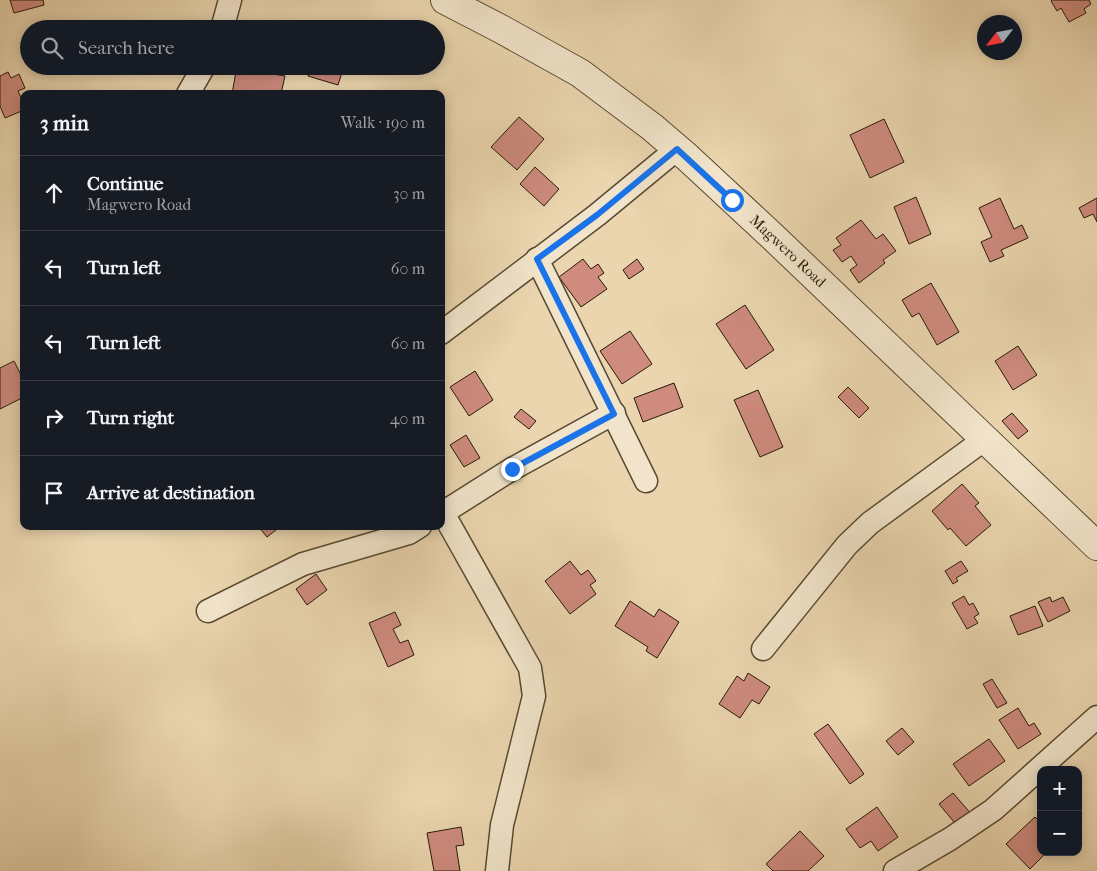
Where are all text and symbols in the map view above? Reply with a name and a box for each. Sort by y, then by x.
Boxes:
north arrow [977,15,1022,60]
search box [20,20,445,75]
icon: search [38,34,66,62]
text: Search here [78,37,174,59]
text: 3 min [40,111,89,135]
text: Walk · 190 m [341,113,425,132]
text: Continue [87,173,163,195]
icon: ahead [40,179,68,207]
text: 30 m [393,184,425,203]
route start [721,189,744,212]
text: Magwero Road [87,195,191,214]
street label: Magwero Road [746,211,830,291]
icon: left [40,254,68,282]
text: Turn left [87,257,161,279]
text: 60 m [391,259,425,278]
icon: left [40,329,68,357]
text: Turn left [87,332,161,354]
text: 60 m [391,334,425,353]
icon: right [40,404,68,432]
text: Turn right [87,407,174,429]
text: 40 m [390,409,425,428]
route end [501,458,524,481]
icon: arrive [40,479,68,507]
text: Arrive at destination [87,482,255,504]
map controls [1037,766,1082,856]
button: + [1037,766,1082,811]
button: − [1037,811,1082,856]

